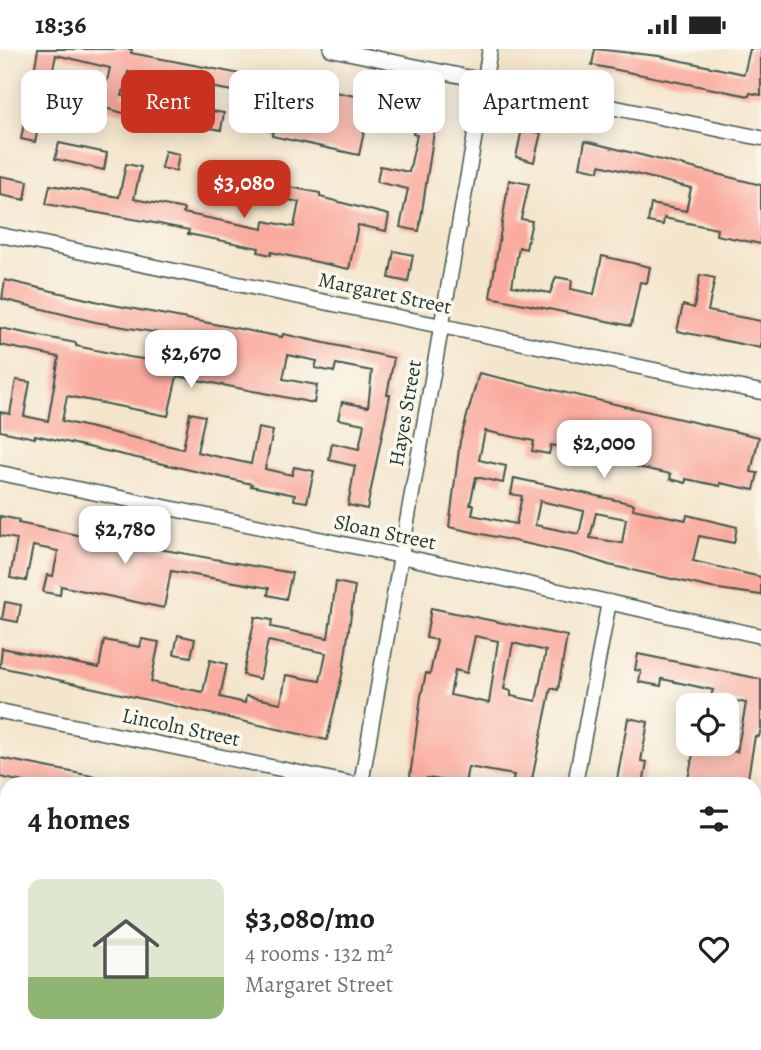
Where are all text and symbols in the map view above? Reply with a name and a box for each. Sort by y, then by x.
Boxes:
text: 18:36 [35,7,86,42]
chip: Buy [21,70,107,133]
chip: Rent [121,70,215,133]
chip: Filters [229,70,339,133]
chip: New [353,70,445,133]
chip: Apartment [459,70,614,133]
pin: $3,080 [187,160,301,220]
text: $3,080 [214,167,274,198]
street label: Margaret Street [316,265,454,321]
pin: $2,670 [134,331,248,390]
text: $2,670 [161,337,221,368]
street label: Hayes Street [382,358,428,468]
pin: $2,000 [547,421,661,480]
text: $2,000 [573,427,635,458]
pin: $2,780 [68,507,182,566]
street label: Sloan Street [331,508,439,556]
text: $2,780 [95,513,155,544]
map controls [676,693,739,756]
button: locate [676,693,739,756]
street label: Lincoln Street [120,701,242,753]
text: 4 homes [28,799,130,839]
icon: filters [695,800,733,838]
text: $3,080/mo [245,898,375,938]
icon: home [84,907,168,991]
icon: heart [695,930,733,968]
text: 4 rooms · 132 m² [245,938,393,969]
text: Margaret Street [245,969,393,1000]

